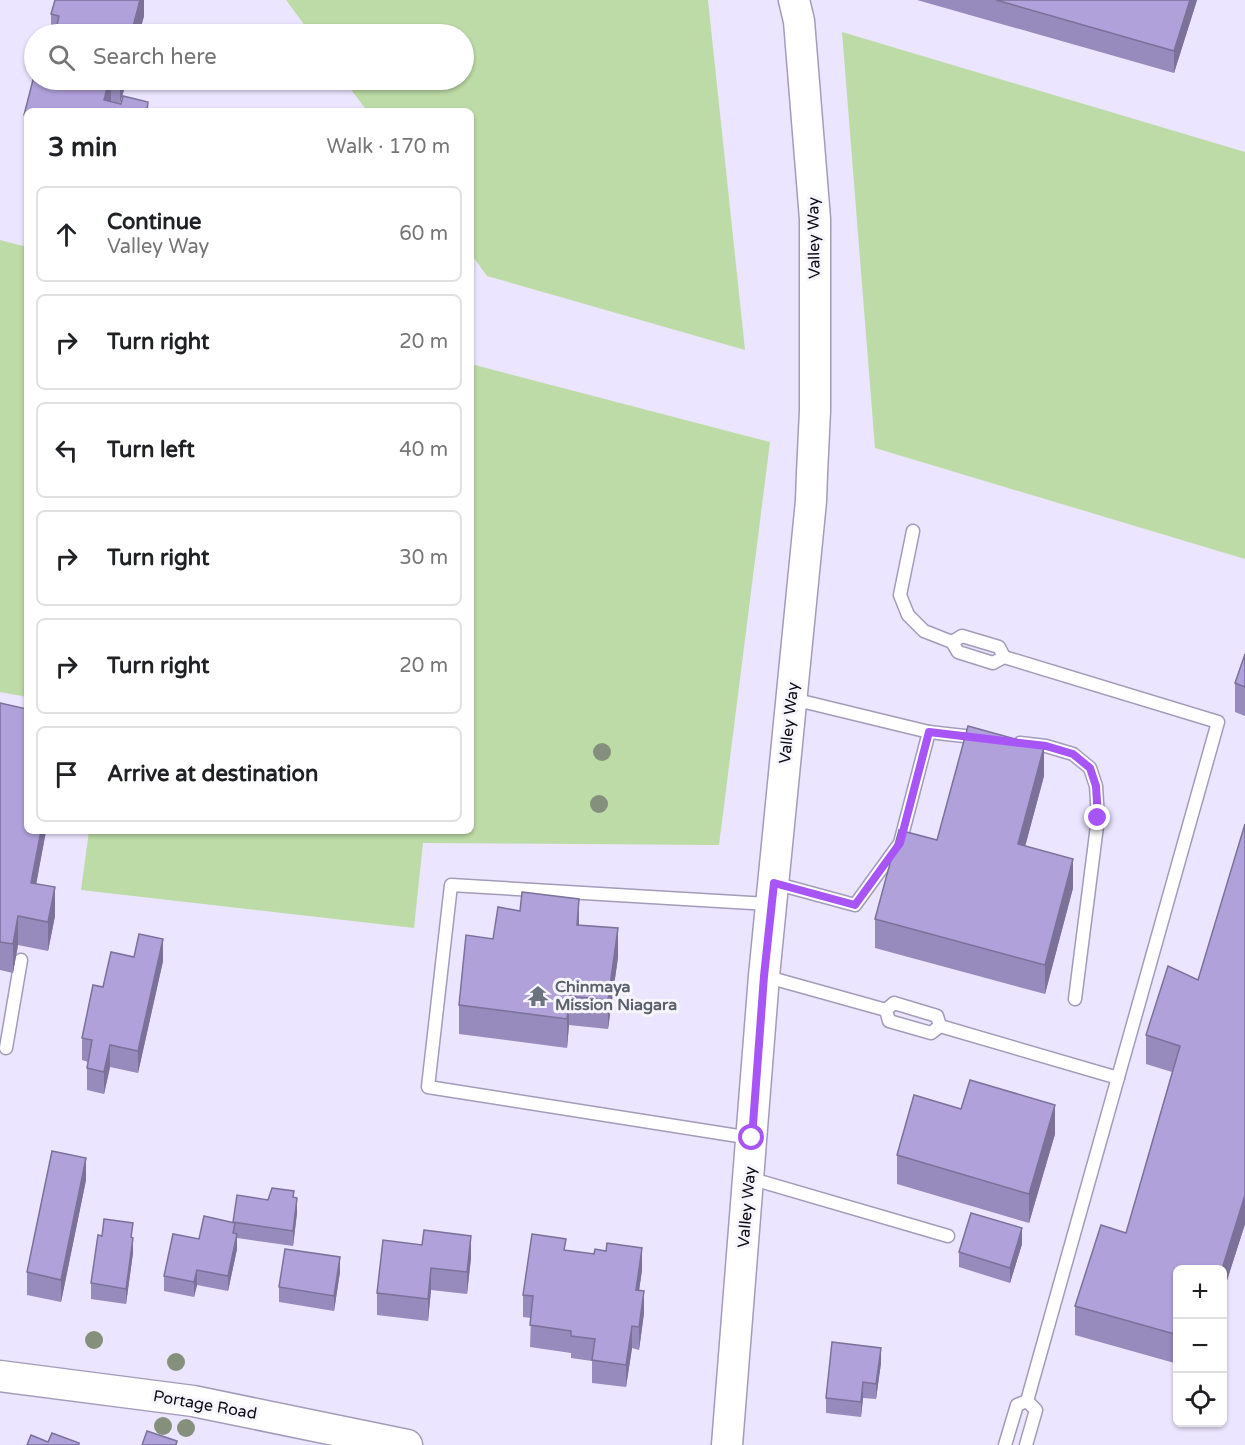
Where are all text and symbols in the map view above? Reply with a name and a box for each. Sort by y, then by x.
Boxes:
search box [24,24,474,90]
icon: search [45,41,78,74]
text: Search here [93,44,217,70]
text: 3 min [48,132,117,163]
text: Walk · 170 m [327,135,450,159]
street label: Valley Way [803,196,825,279]
text: Continue [107,209,202,235]
icon: ahead [50,218,83,251]
text: 60 m [399,222,448,246]
text: Valley Way [107,235,209,259]
icon: right [50,326,83,359]
text: Turn right [107,329,209,355]
text: 20 m [399,330,448,354]
icon: left [50,434,83,467]
text: Turn left [107,437,195,463]
text: 40 m [399,438,448,462]
icon: right [50,542,83,575]
text: Turn right [107,545,209,571]
text: 30 m [399,546,448,570]
icon: right [50,650,83,683]
text: Turn right [107,653,209,679]
text: 20 m [399,654,448,678]
street label: Valley Way [775,681,803,765]
icon: arrive [50,758,83,791]
text: Arrive at destination [107,761,318,787]
route end [1084,804,1110,830]
place label: Chinmaya Mission Niagara [555,977,677,1015]
temple icon: Chinmaya Mission Niagara [526,984,550,1008]
route start [738,1124,764,1150]
street label: Valley Way [733,1165,761,1249]
map controls [1173,1265,1227,1427]
button: + [1173,1265,1227,1319]
button: − [1173,1319,1227,1373]
button: locate [1173,1373,1227,1427]
street label: Portage Road [152,1386,258,1424]

